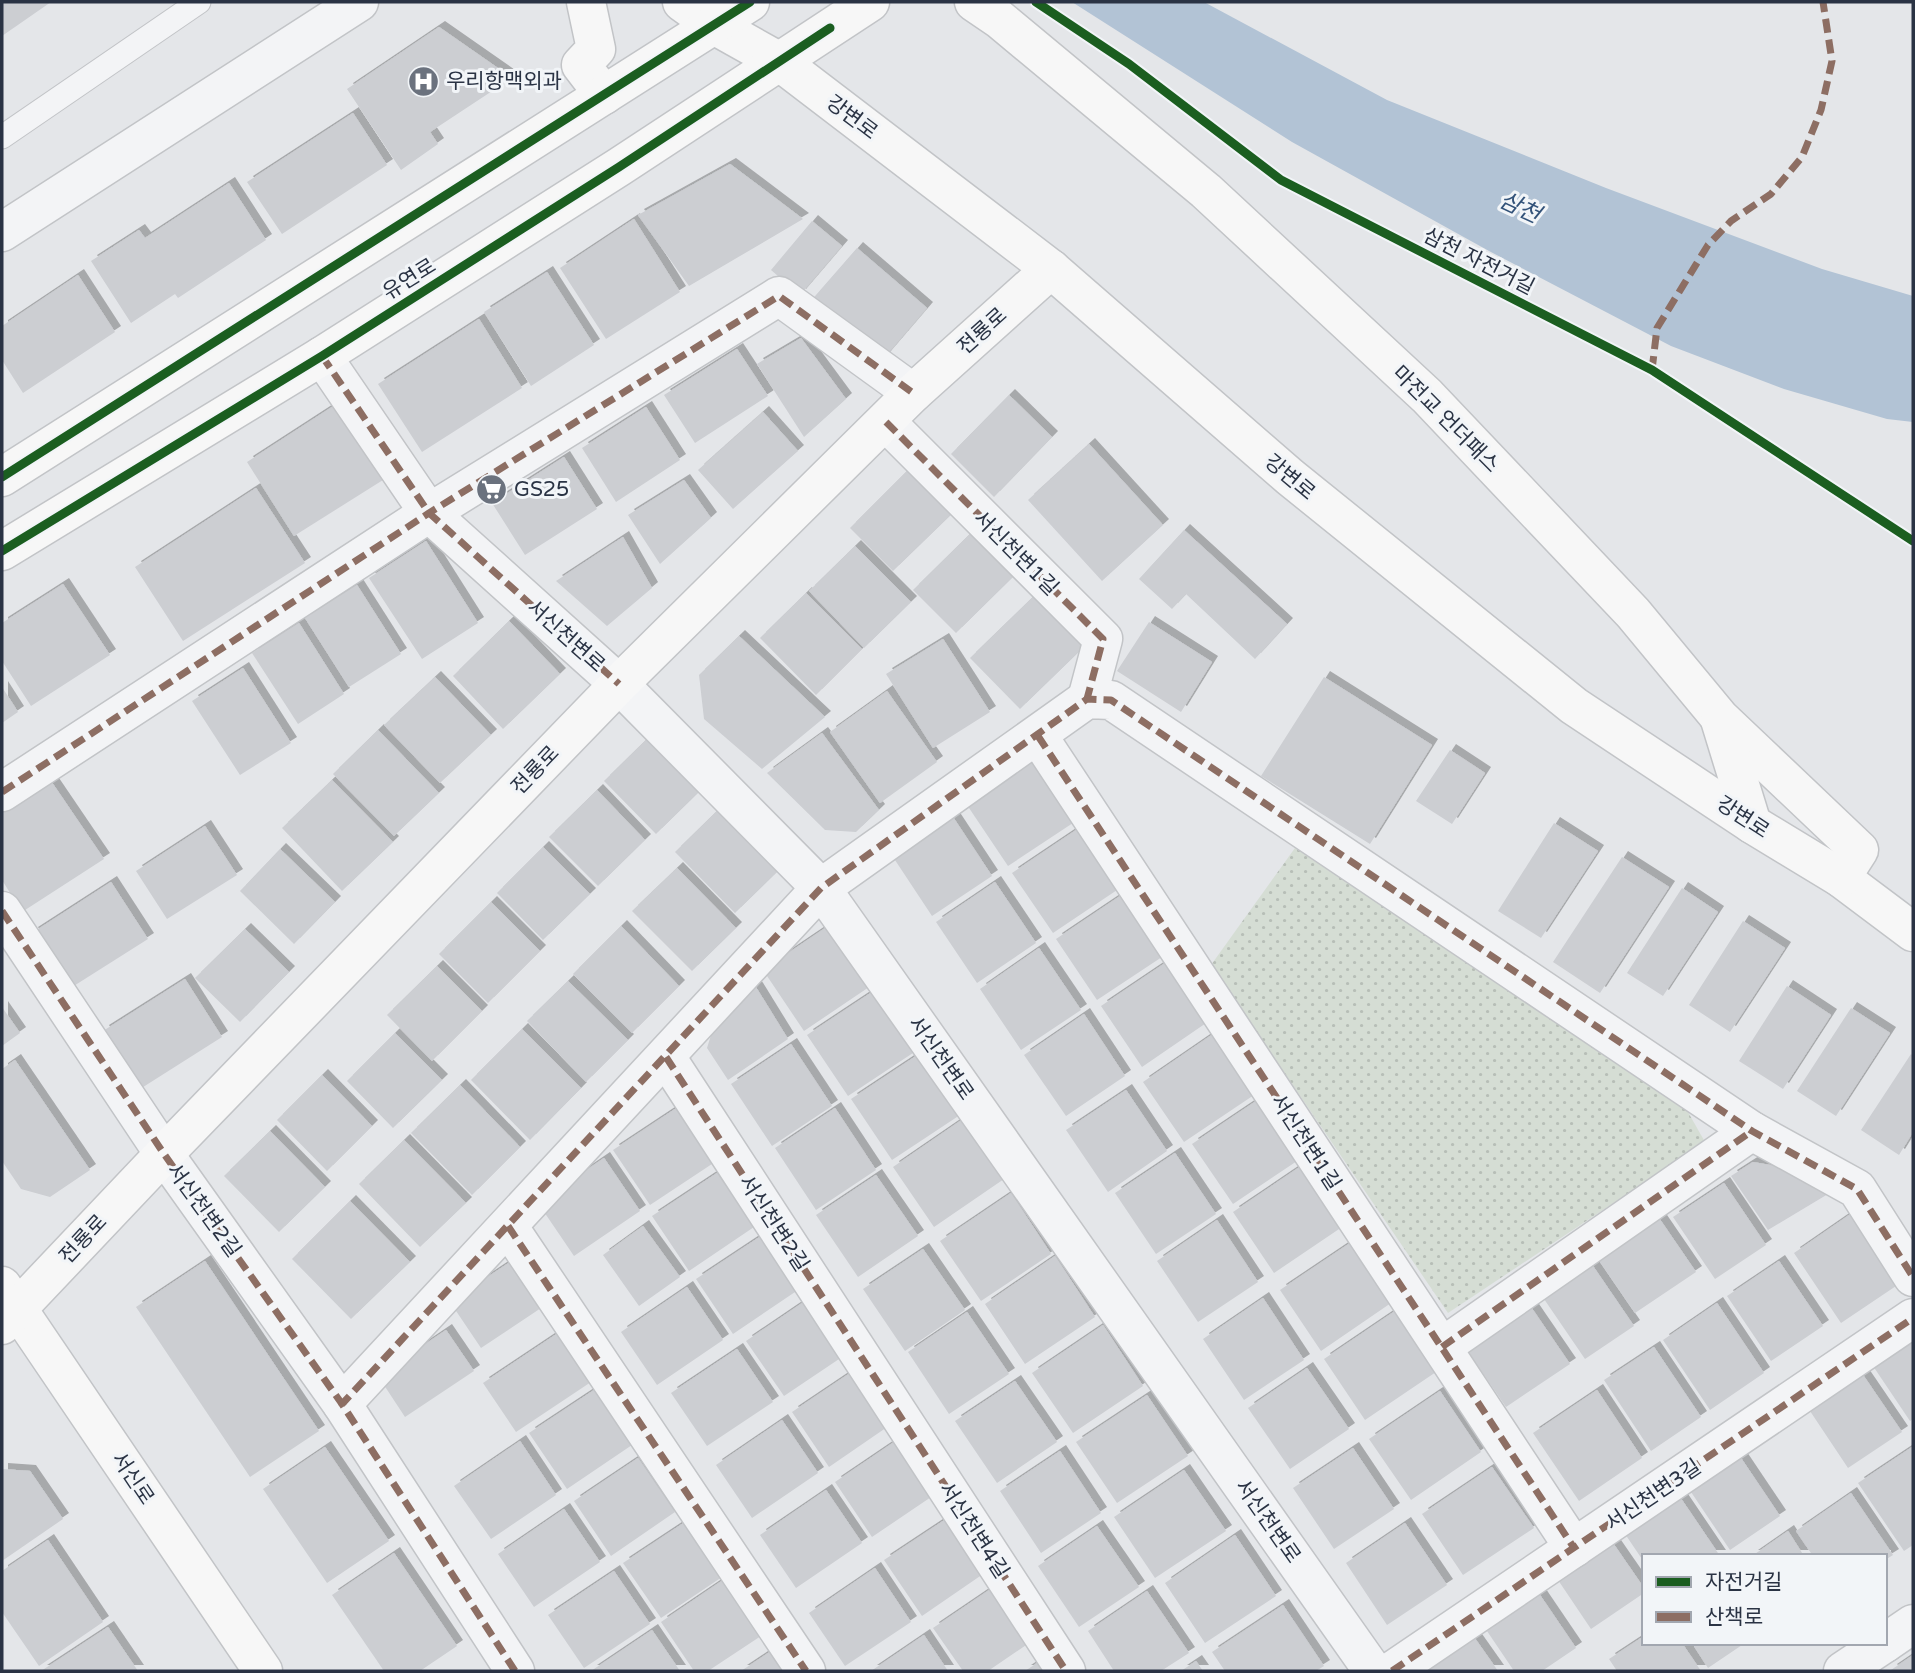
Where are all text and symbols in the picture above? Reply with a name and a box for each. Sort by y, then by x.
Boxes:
hospital icon: 우리항맥외과 [406,64,440,98]
place label: 우리항맥외과 [446,69,562,94]
street label: 강변로 [821,90,882,145]
water label: 삼천 [1494,186,1547,231]
street label: 삼천 자전거길 [1419,223,1539,300]
street label: 유연로 [378,253,440,305]
street label: 전룡로 [952,303,1012,360]
street label: 마전교 언더패스 [1387,361,1504,478]
street label: 강변로 [1259,449,1320,506]
supermarket icon: GS25 [474,472,508,506]
place label: GS25 [514,477,569,502]
street label: 서신천변1길 [968,506,1063,601]
street label: 서신천변로 [521,595,610,678]
street label: 전룡로 [506,741,564,800]
street label: 강변로 [1712,791,1774,844]
street label: 서신천변로 [903,1012,979,1105]
street label: 서신천변1길 [1265,1089,1346,1195]
street label: 서신천변2길 [161,1159,246,1262]
street label: 서신천변2길 [733,1170,814,1276]
street label: 전룡로 [54,1210,112,1269]
street label: 서신로 [106,1447,159,1509]
street label: 서신천변3길 [1601,1454,1706,1536]
street label: 서신천변로 [1230,1475,1306,1568]
street label: 서신천변4길 [933,1477,1014,1583]
legend [1642,1554,1887,1645]
text: 자전거길 [1705,1570,1782,1595]
text: 산책로 [1705,1605,1763,1630]

